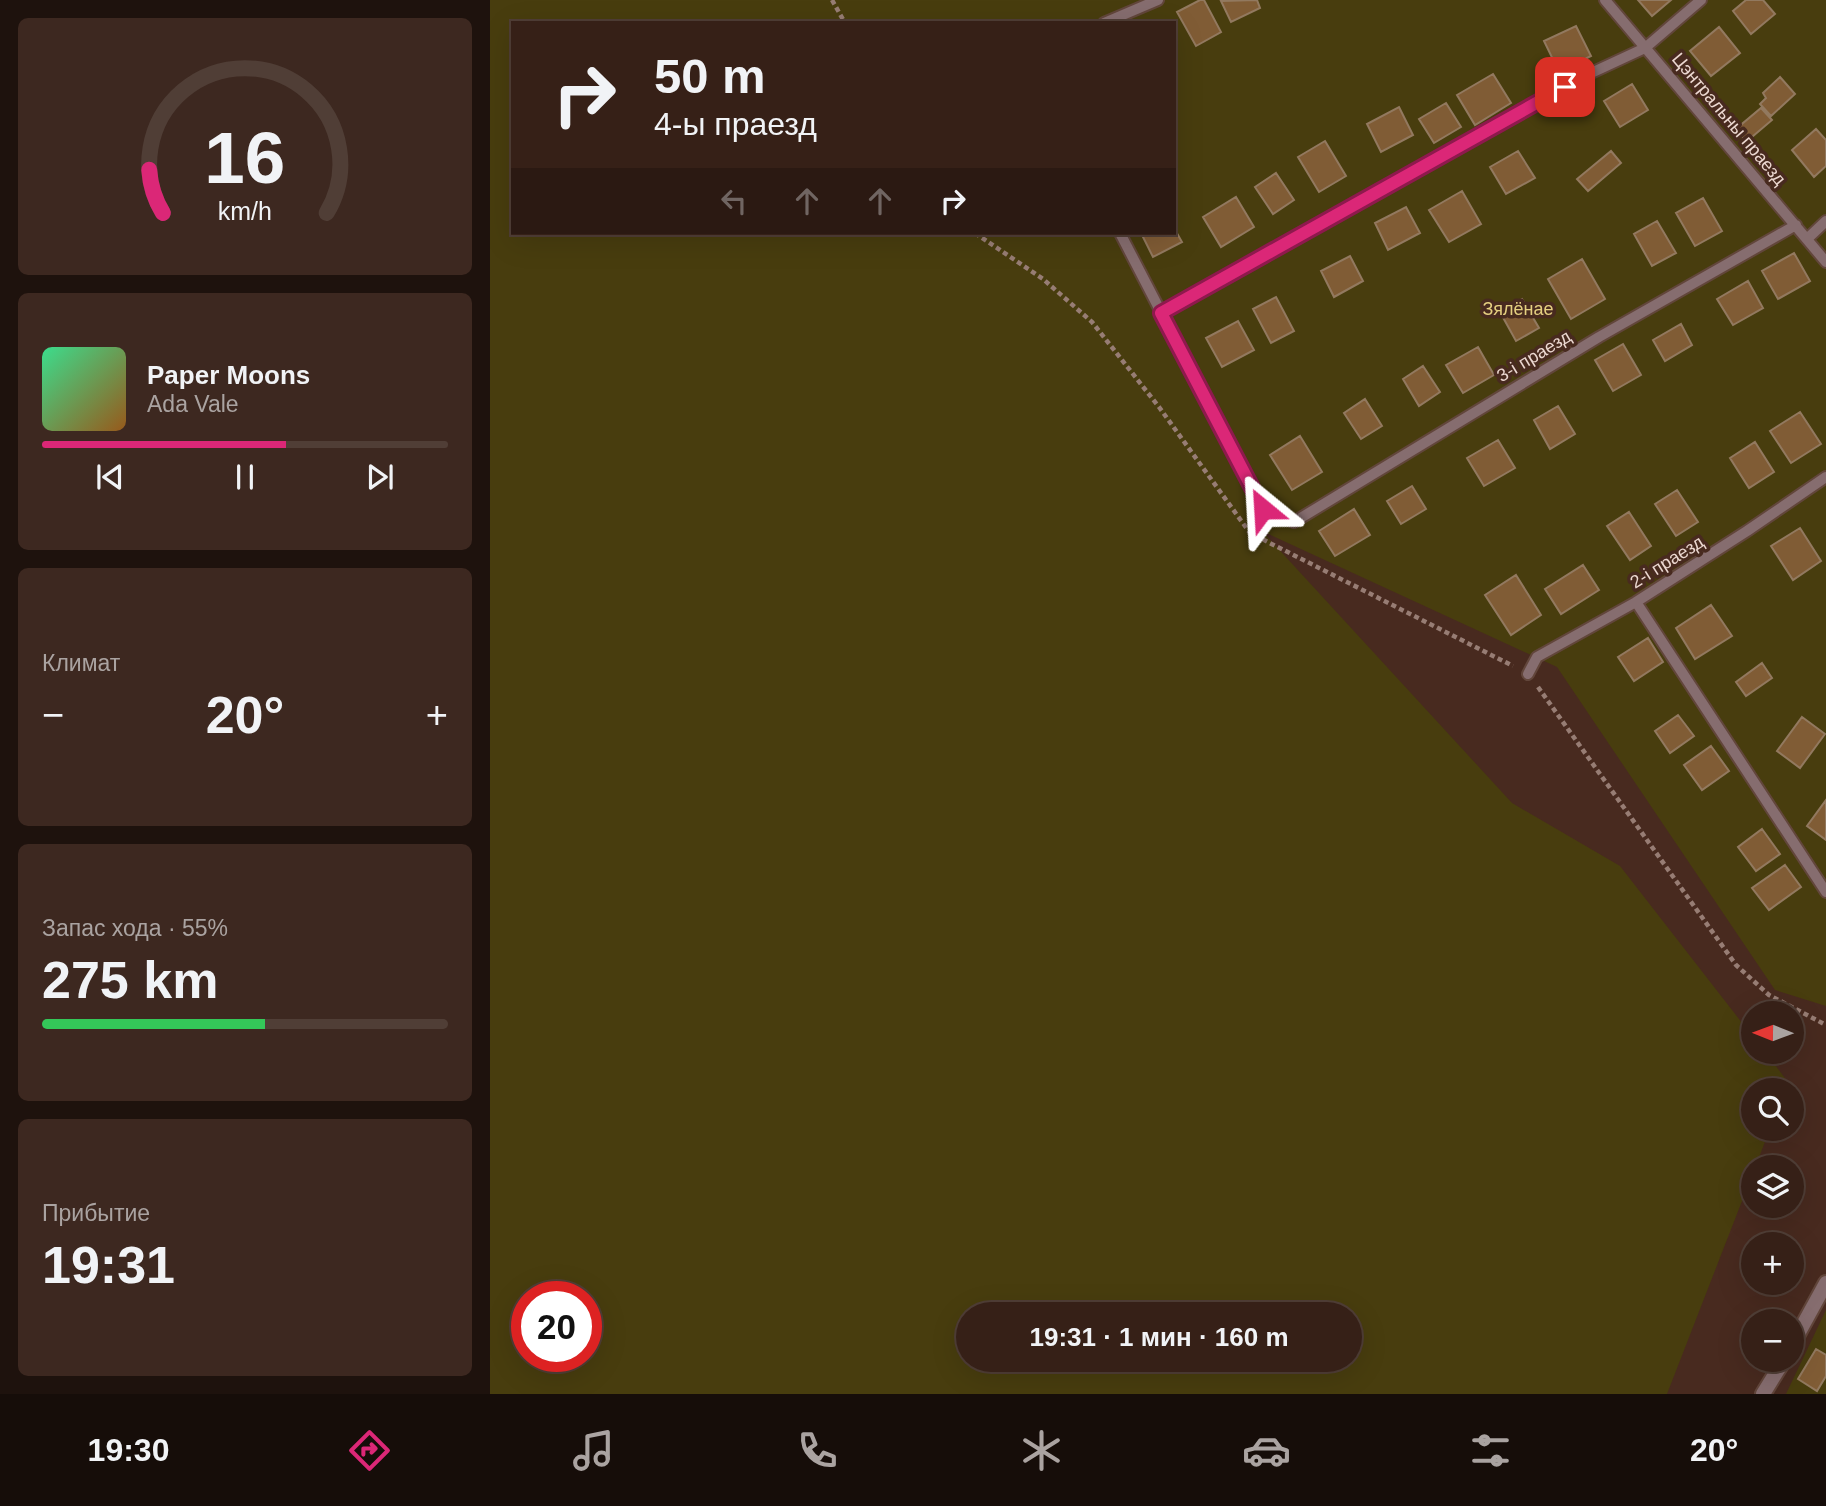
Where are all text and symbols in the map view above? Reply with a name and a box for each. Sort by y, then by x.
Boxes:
icon: right [539,49,630,140]
text: 50 m [654,49,766,103]
street label: Цэнтральны праезд [1668,49,1790,189]
pin [1535,57,1595,117]
icon: arrive [1546,68,1584,106]
text: 4-ы праезд [654,106,817,142]
text: 16 [205,117,285,198]
icon: left [715,182,753,220]
icon: ahead [788,182,826,220]
icon: ahead [861,182,899,220]
icon: right [934,182,972,220]
text: km/h [218,196,272,224]
park label: Зялёнае [1482,299,1554,319]
street label: 3-і праезд [1493,326,1575,386]
text: Paper Moons [147,360,310,390]
text: Ada Vale [147,391,239,417]
icon: previous [91,458,129,496]
icon: pause [226,458,264,496]
icon: next [361,458,399,496]
position arrow [1226,472,1300,546]
street label: 2-і праезд [1627,531,1708,592]
text: Климат [42,650,120,676]
text: 20° [206,686,284,744]
text: − [42,694,64,736]
text: + [426,694,448,736]
text: Запас хода · 55% [42,915,228,941]
text: 275 km [42,951,218,1009]
north arrow [1741,1001,1804,1064]
map controls [1741,1001,1804,1372]
button: search [1741,1078,1804,1141]
button: layers [1741,1155,1804,1218]
text: Прибытие [42,1200,150,1226]
button: + [1741,1232,1804,1295]
text: 19:31 [42,1236,175,1294]
speed limit sign: 20 [511,1281,602,1372]
button: − [1741,1309,1804,1372]
text: 19:31 · 1 мин · 160 m [1029,1322,1289,1352]
icon: directions [345,1426,394,1475]
icon: music [569,1426,618,1475]
icon: phone [793,1426,842,1475]
icon: climate [1017,1426,1066,1475]
icon: car [1242,1426,1291,1475]
icon: filters [1466,1426,1515,1475]
text: 19:30 [88,1432,169,1468]
text: 20° [1690,1432,1738,1468]

